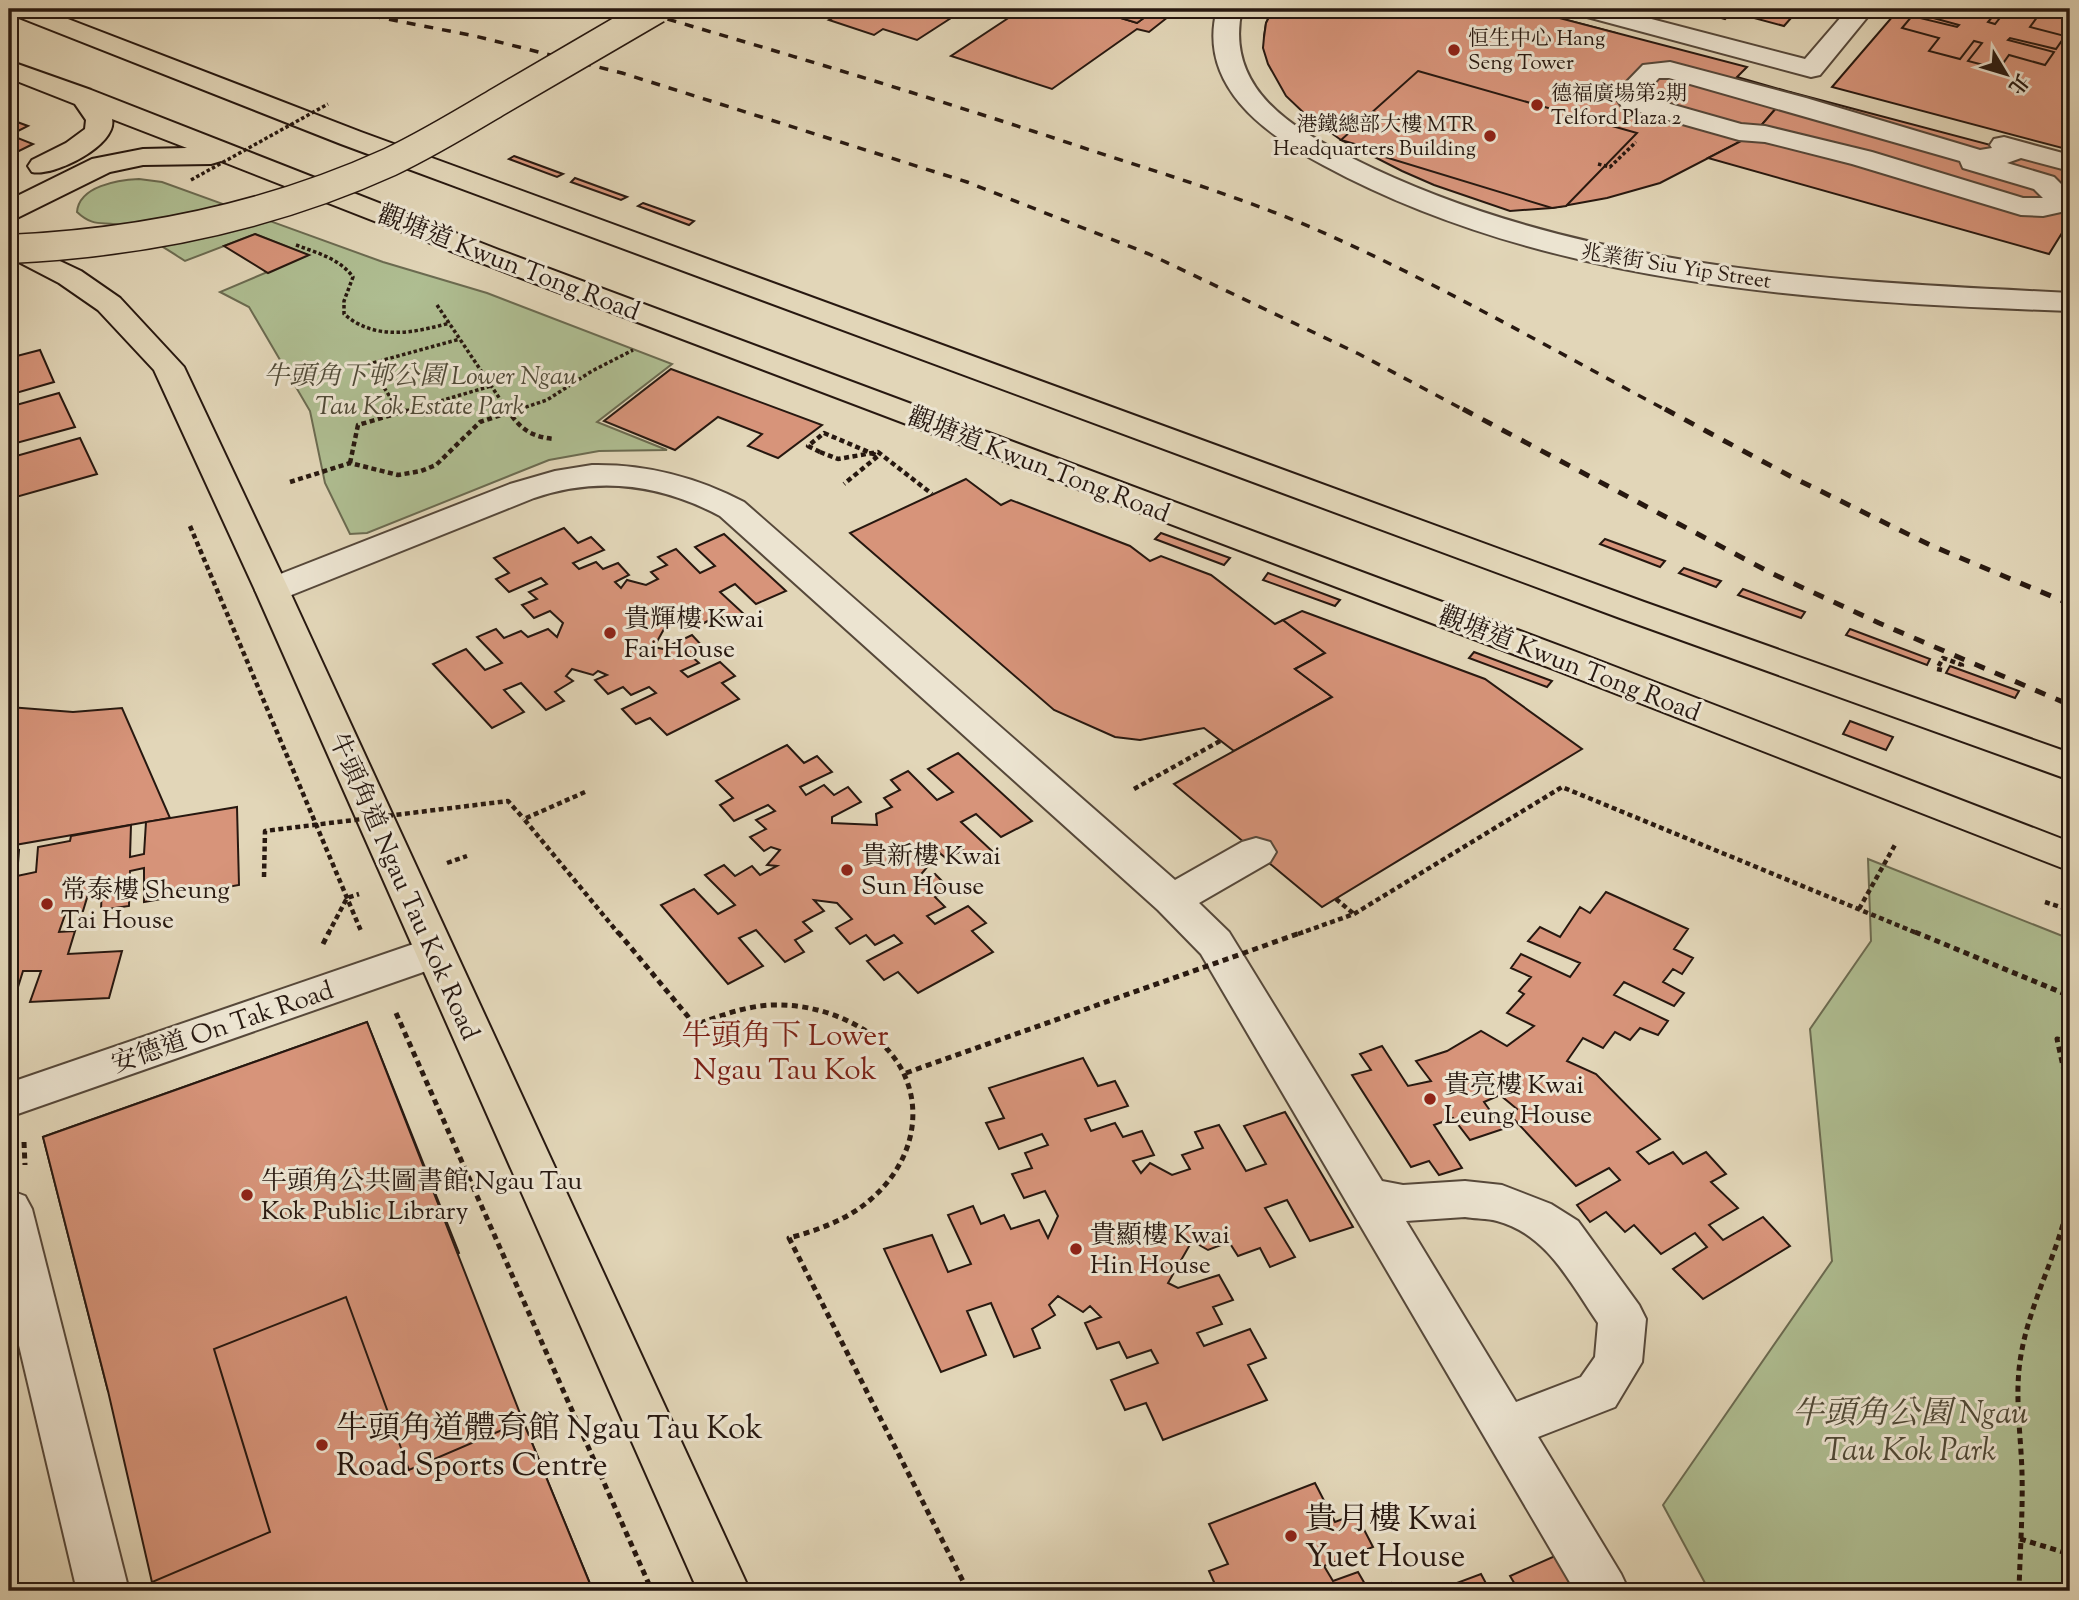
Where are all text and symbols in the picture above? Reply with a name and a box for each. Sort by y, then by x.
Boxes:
place label: 恒生中心 Hang Seng Tower [1468,25,1605,79]
north arrow [1970,38,2040,108]
marker: 恒生中心 Hang Seng Tower [1446,42,1462,58]
text: 北 [2001,67,2034,99]
place label: 德福廣場第2期 Telford Plaza 2 [1551,80,1687,134]
marker: 德福廣場第2期 Telford Plaza 2 [1529,97,1545,113]
place label: 港鐵總部大樓 MTR Headquarters Building [1273,111,1476,165]
marker: 港鐵總部大樓 MTR Headquarters Building [1482,128,1498,144]
street label: 觀塘道 Kwun Tong Road [372,197,645,332]
street label: 兆業街 Siu Yip Street [1578,238,1773,298]
park label: 牛頭角下邨公園 Lower Ngau Tau Kok Estate Park [263,359,577,426]
street label: 觀塘道 Kwun Tong Road [902,399,1175,534]
street label: 觀塘道 Kwun Tong Road [1433,598,1706,733]
place label: 貴輝樓 Kwai Fai House [624,602,764,669]
marker: 貴輝樓 Kwai Fai House [602,625,618,641]
street label: 牛頭角道 Ngau Tau Kok Road [318,727,487,1047]
place label: 貴新樓 Kwai Sun House [861,839,1001,906]
marker: 貴新樓 Kwai Sun House [839,862,855,878]
place label: 常泰樓 Sheung Tai House [61,873,230,940]
marker: 常泰樓 Sheung Tai House [39,896,55,912]
street label: 安德道 On Tak Road [107,973,339,1084]
district label: 牛頭角下 Lower Ngau Tau Kok [682,1016,888,1093]
place label: 貴亮樓 Kwai Leung House [1444,1068,1592,1135]
marker: 貴亮樓 Kwai Leung House [1422,1091,1438,1107]
place label: 牛頭角公共圖書館 Ngau Tau Kok Public Library [261,1164,582,1231]
marker: 牛頭角公共圖書館 Ngau Tau Kok Public Library [239,1187,255,1203]
place label: 貴顯樓 Kwai Hin House [1090,1218,1230,1285]
marker: 貴顯樓 Kwai Hin House [1068,1241,1084,1257]
park label: 牛頭角公園 Ngau Tau Kok Park [1792,1392,2028,1475]
place label: 牛頭角道體育館 Ngau Tau Kok Road Sports Centre [336,1407,763,1490]
marker: 牛頭角道體育館 Ngau Tau Kok Road Sports Centre [314,1437,330,1453]
place label: 貴月樓 Kwai Yuet House [1305,1498,1477,1581]
marker: 貴月樓 Kwai Yuet House [1283,1528,1299,1544]

